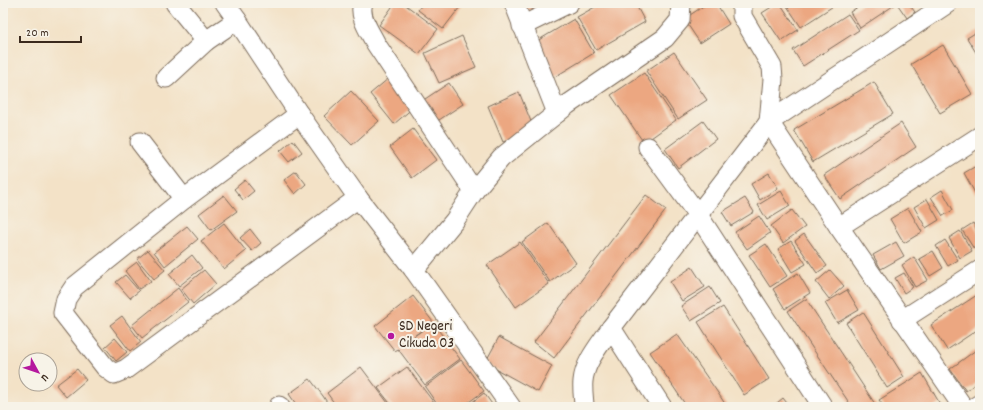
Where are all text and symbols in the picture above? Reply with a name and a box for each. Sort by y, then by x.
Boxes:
scale bar [20,18,81,44]
text: 20 m [26,25,49,42]
place label: SD Negeri Cikuda 03 [399,316,454,355]
marker: SD Negeri Cikuda 03 [386,331,396,341]
north arrow [18,352,58,392]
text: U [36,370,52,384]

